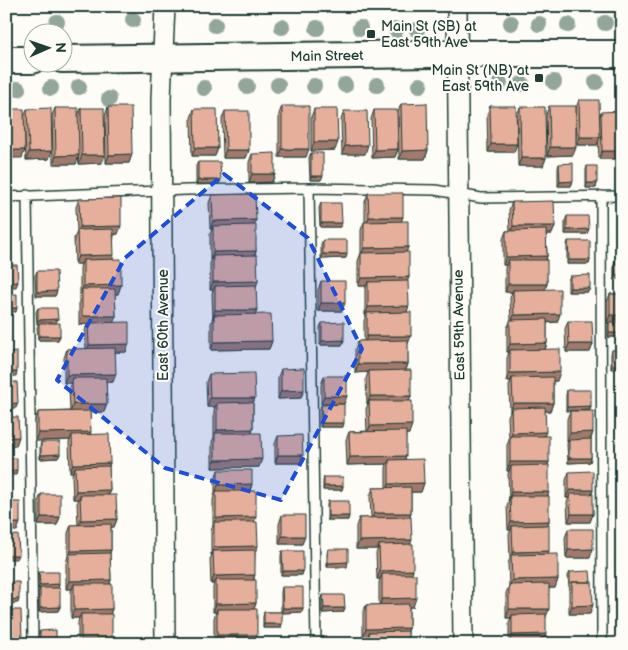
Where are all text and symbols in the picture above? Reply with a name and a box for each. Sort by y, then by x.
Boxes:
place label: Main St (SB) at East 59th Ave [381,18,477,51]
north arrow [22,22,72,72]
marker: Main St (SB) at East 59th Ave [365,28,377,40]
text: N [52,42,69,53]
street label: Main Street [290,47,364,65]
place label: Main St (NB) at East 59th Ave [431,62,530,95]
marker: Main St (NB) at East 59th Ave [533,72,545,84]
street label: East 60th Avenue [155,269,172,381]
street label: East 59th Avenue [450,269,468,381]

